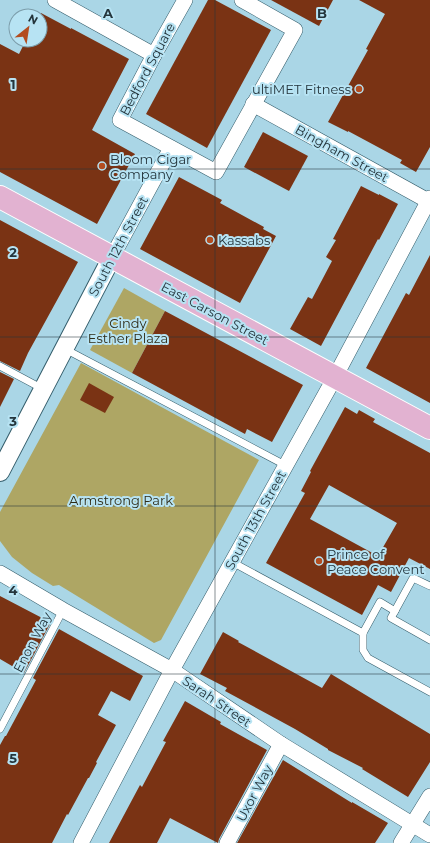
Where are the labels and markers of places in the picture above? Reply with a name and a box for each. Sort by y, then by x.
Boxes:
place label: ultiMET Fitness [252,81,351,97]
marker: ultiMET Fitness [354,84,364,94]
place label: Bloom Cigar Company [110,151,191,182]
marker: Bloom Cigar Company [97,161,107,171]
place label: Kassabs [218,232,270,248]
marker: Kassabs [205,235,215,245]
place label: Prince of Peace Convent [327,546,424,577]
marker: Prince of Peace Convent [314,556,324,566]

